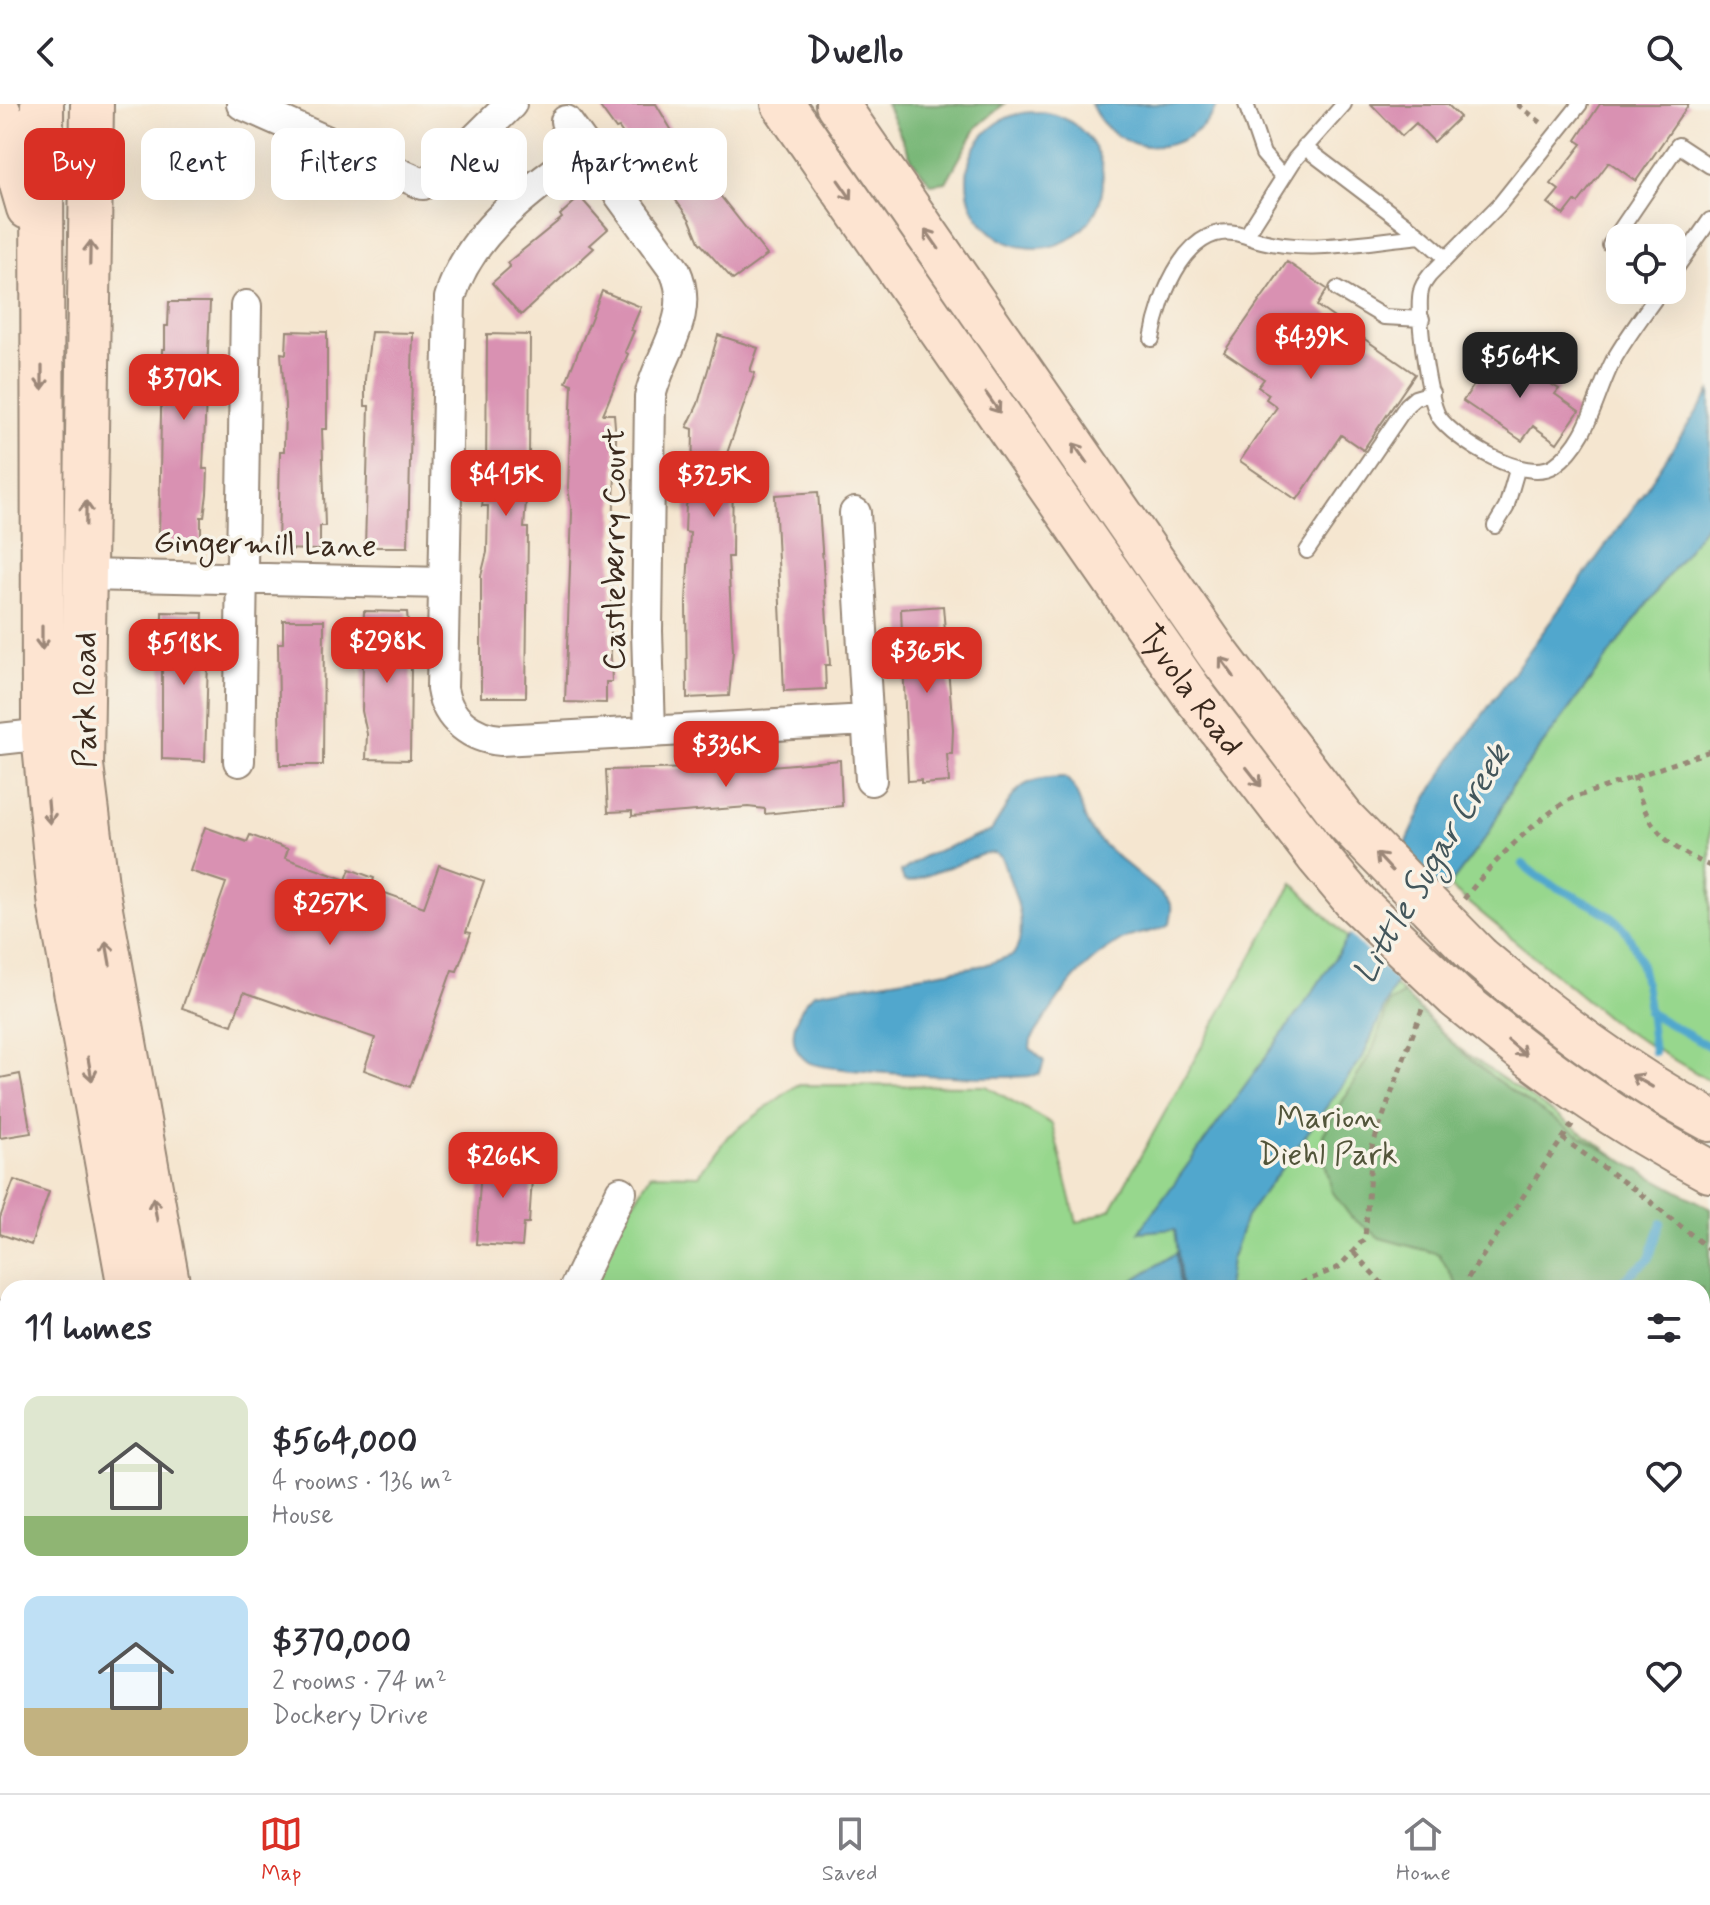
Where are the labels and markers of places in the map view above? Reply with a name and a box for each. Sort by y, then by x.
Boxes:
pin: $439K [1255,313,1367,381]
pin: $564K [1464,332,1576,400]
pin: $370K [128,354,240,422]
pin: $415K [450,450,562,518]
pin: $325K [658,451,770,519]
pin: $298K [331,617,443,685]
pin: $518K [128,619,240,687]
pin: $365K [871,627,983,695]
pin: $336K [670,721,782,789]
pin: $257K [274,879,386,947]
pin: $266K [447,1132,559,1200]

